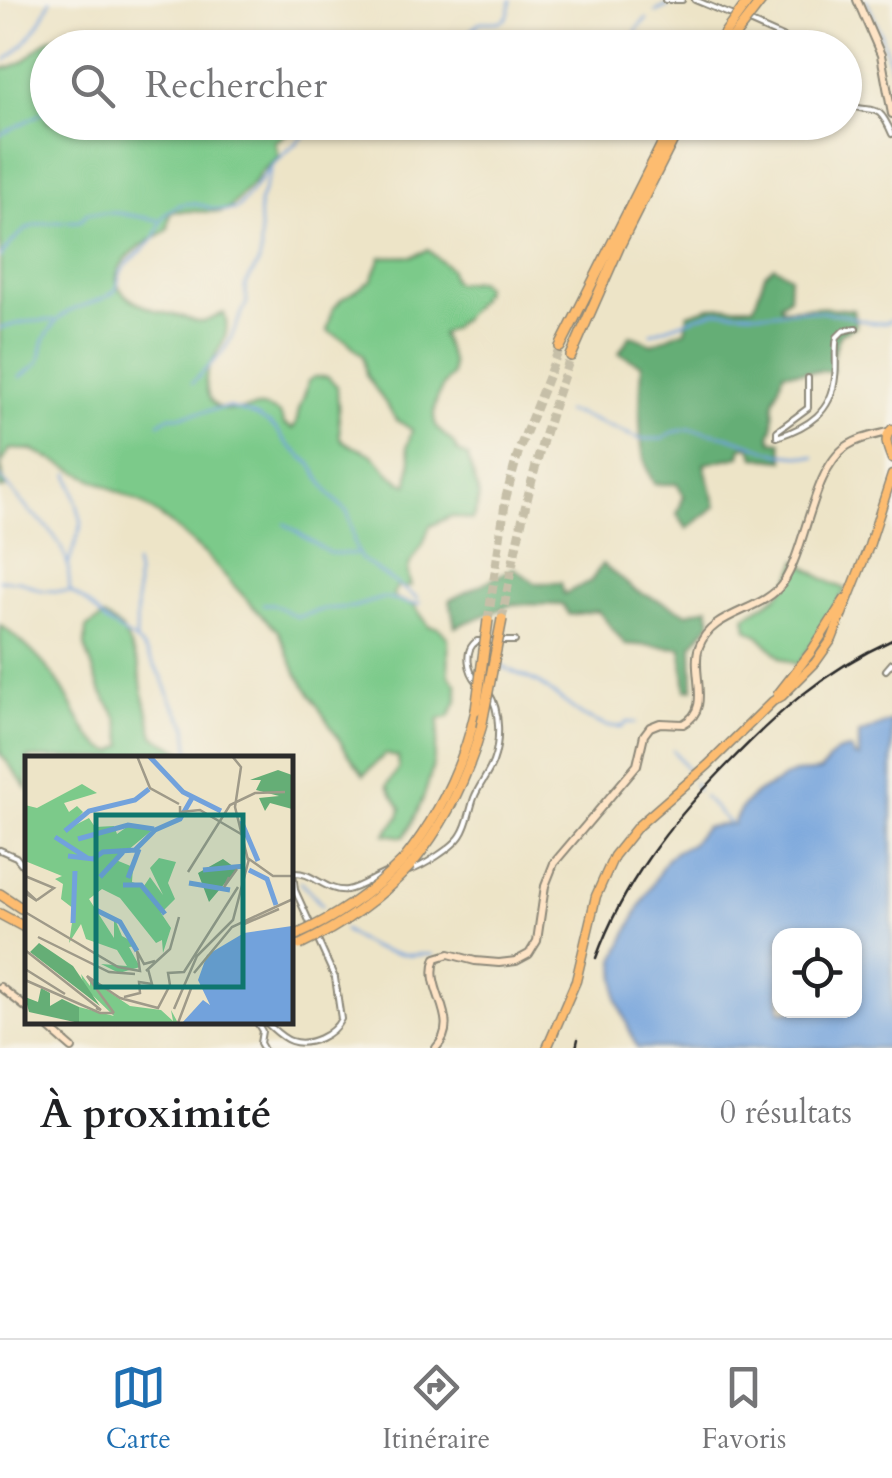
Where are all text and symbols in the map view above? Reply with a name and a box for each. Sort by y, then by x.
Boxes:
search box [30,30,862,140]
icon: search [65,58,120,113]
text: Rechercher [145,59,327,111]
inset map [25,756,292,1023]
map controls [772,928,862,1018]
button: locate [772,928,862,1018]
text: À proximité [40,1085,272,1142]
text: 0 résultats [720,1091,852,1135]
tab: Carte [106,1360,171,1458]
tab: Itinéraire [382,1360,490,1458]
tab: Favoris [702,1360,786,1458]

